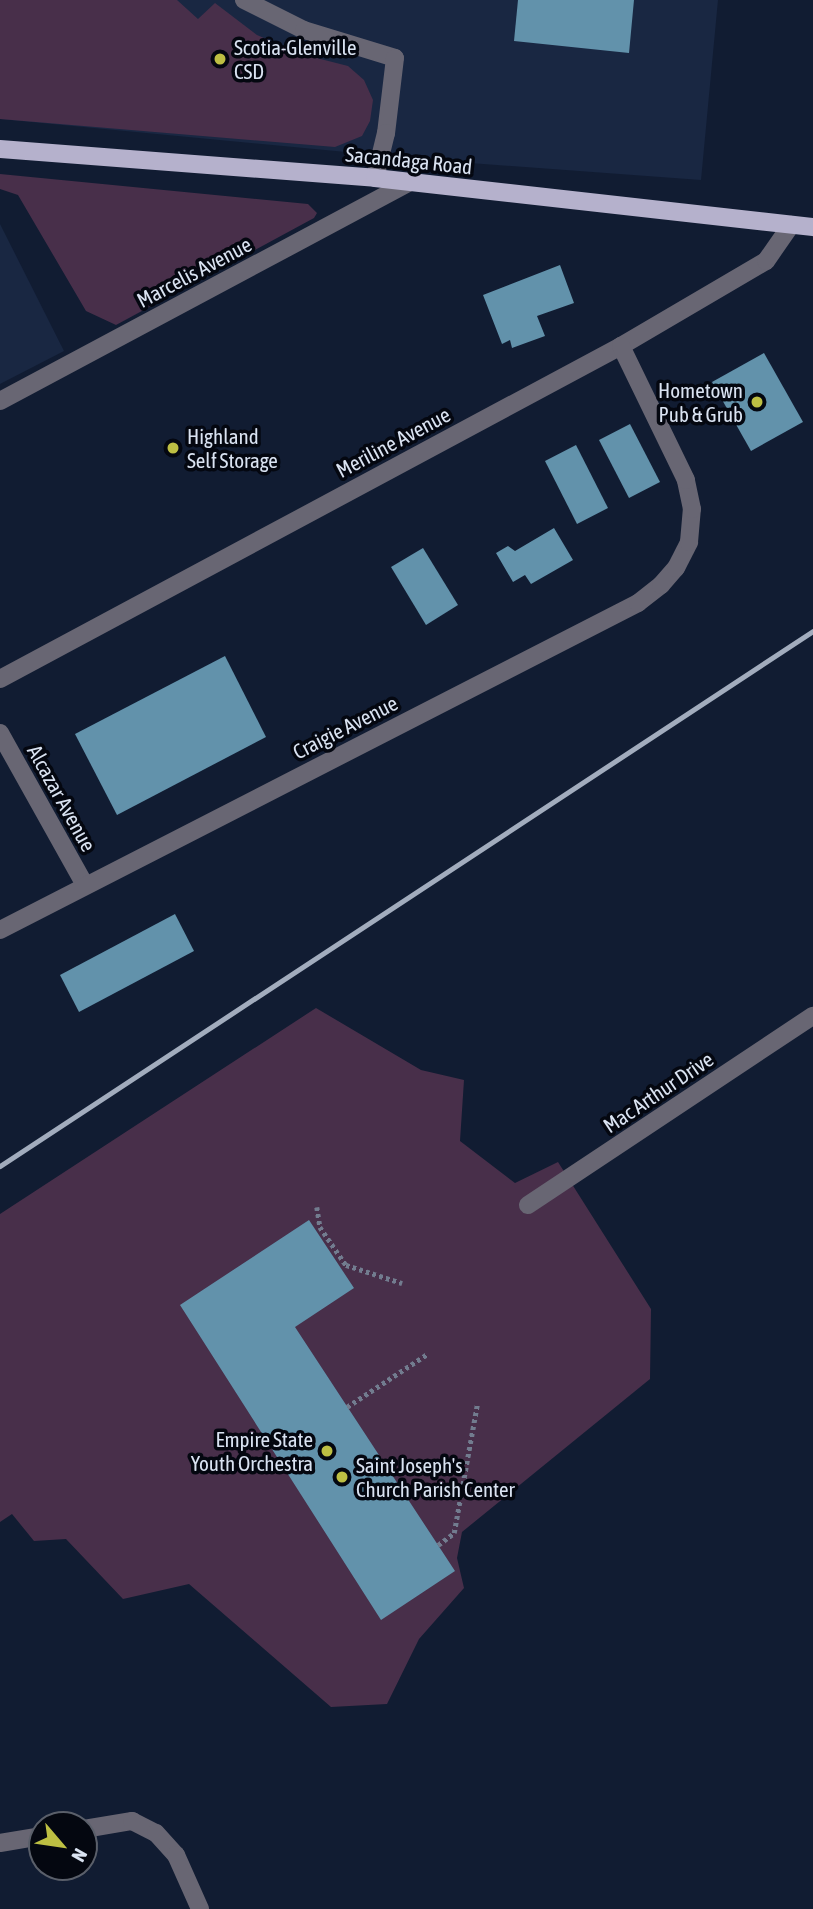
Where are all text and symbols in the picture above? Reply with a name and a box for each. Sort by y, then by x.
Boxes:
place label: Scotia-Glenville CSD [234,34,356,84]
marker: Scotia-Glenville CSD [212,51,228,67]
street label: Sacandaga Road [344,141,474,179]
street label: Marcelis Avenue [132,231,256,313]
place label: Hometown Pub & Grub [658,377,743,427]
marker: Hometown Pub & Grub [749,394,765,410]
street label: Meriline Avenue [332,401,454,483]
place label: Highland Self Storage [187,423,278,473]
marker: Highland Self Storage [165,440,181,456]
street label: Craigie Avenue [288,690,402,764]
street label: Alcazar Avenue [22,740,102,856]
street label: Mac Arthur Drive [598,1046,718,1138]
place label: Empire State Youth Orchestra [191,1426,313,1476]
marker: Empire State Youth Orchestra [319,1443,335,1459]
place label: Saint Joseph's Church Parish Center [356,1452,515,1502]
marker: Saint Joseph's Church Parish Center [334,1469,350,1485]
north arrow [28,1811,98,1881]
text: N [67,1845,92,1865]

